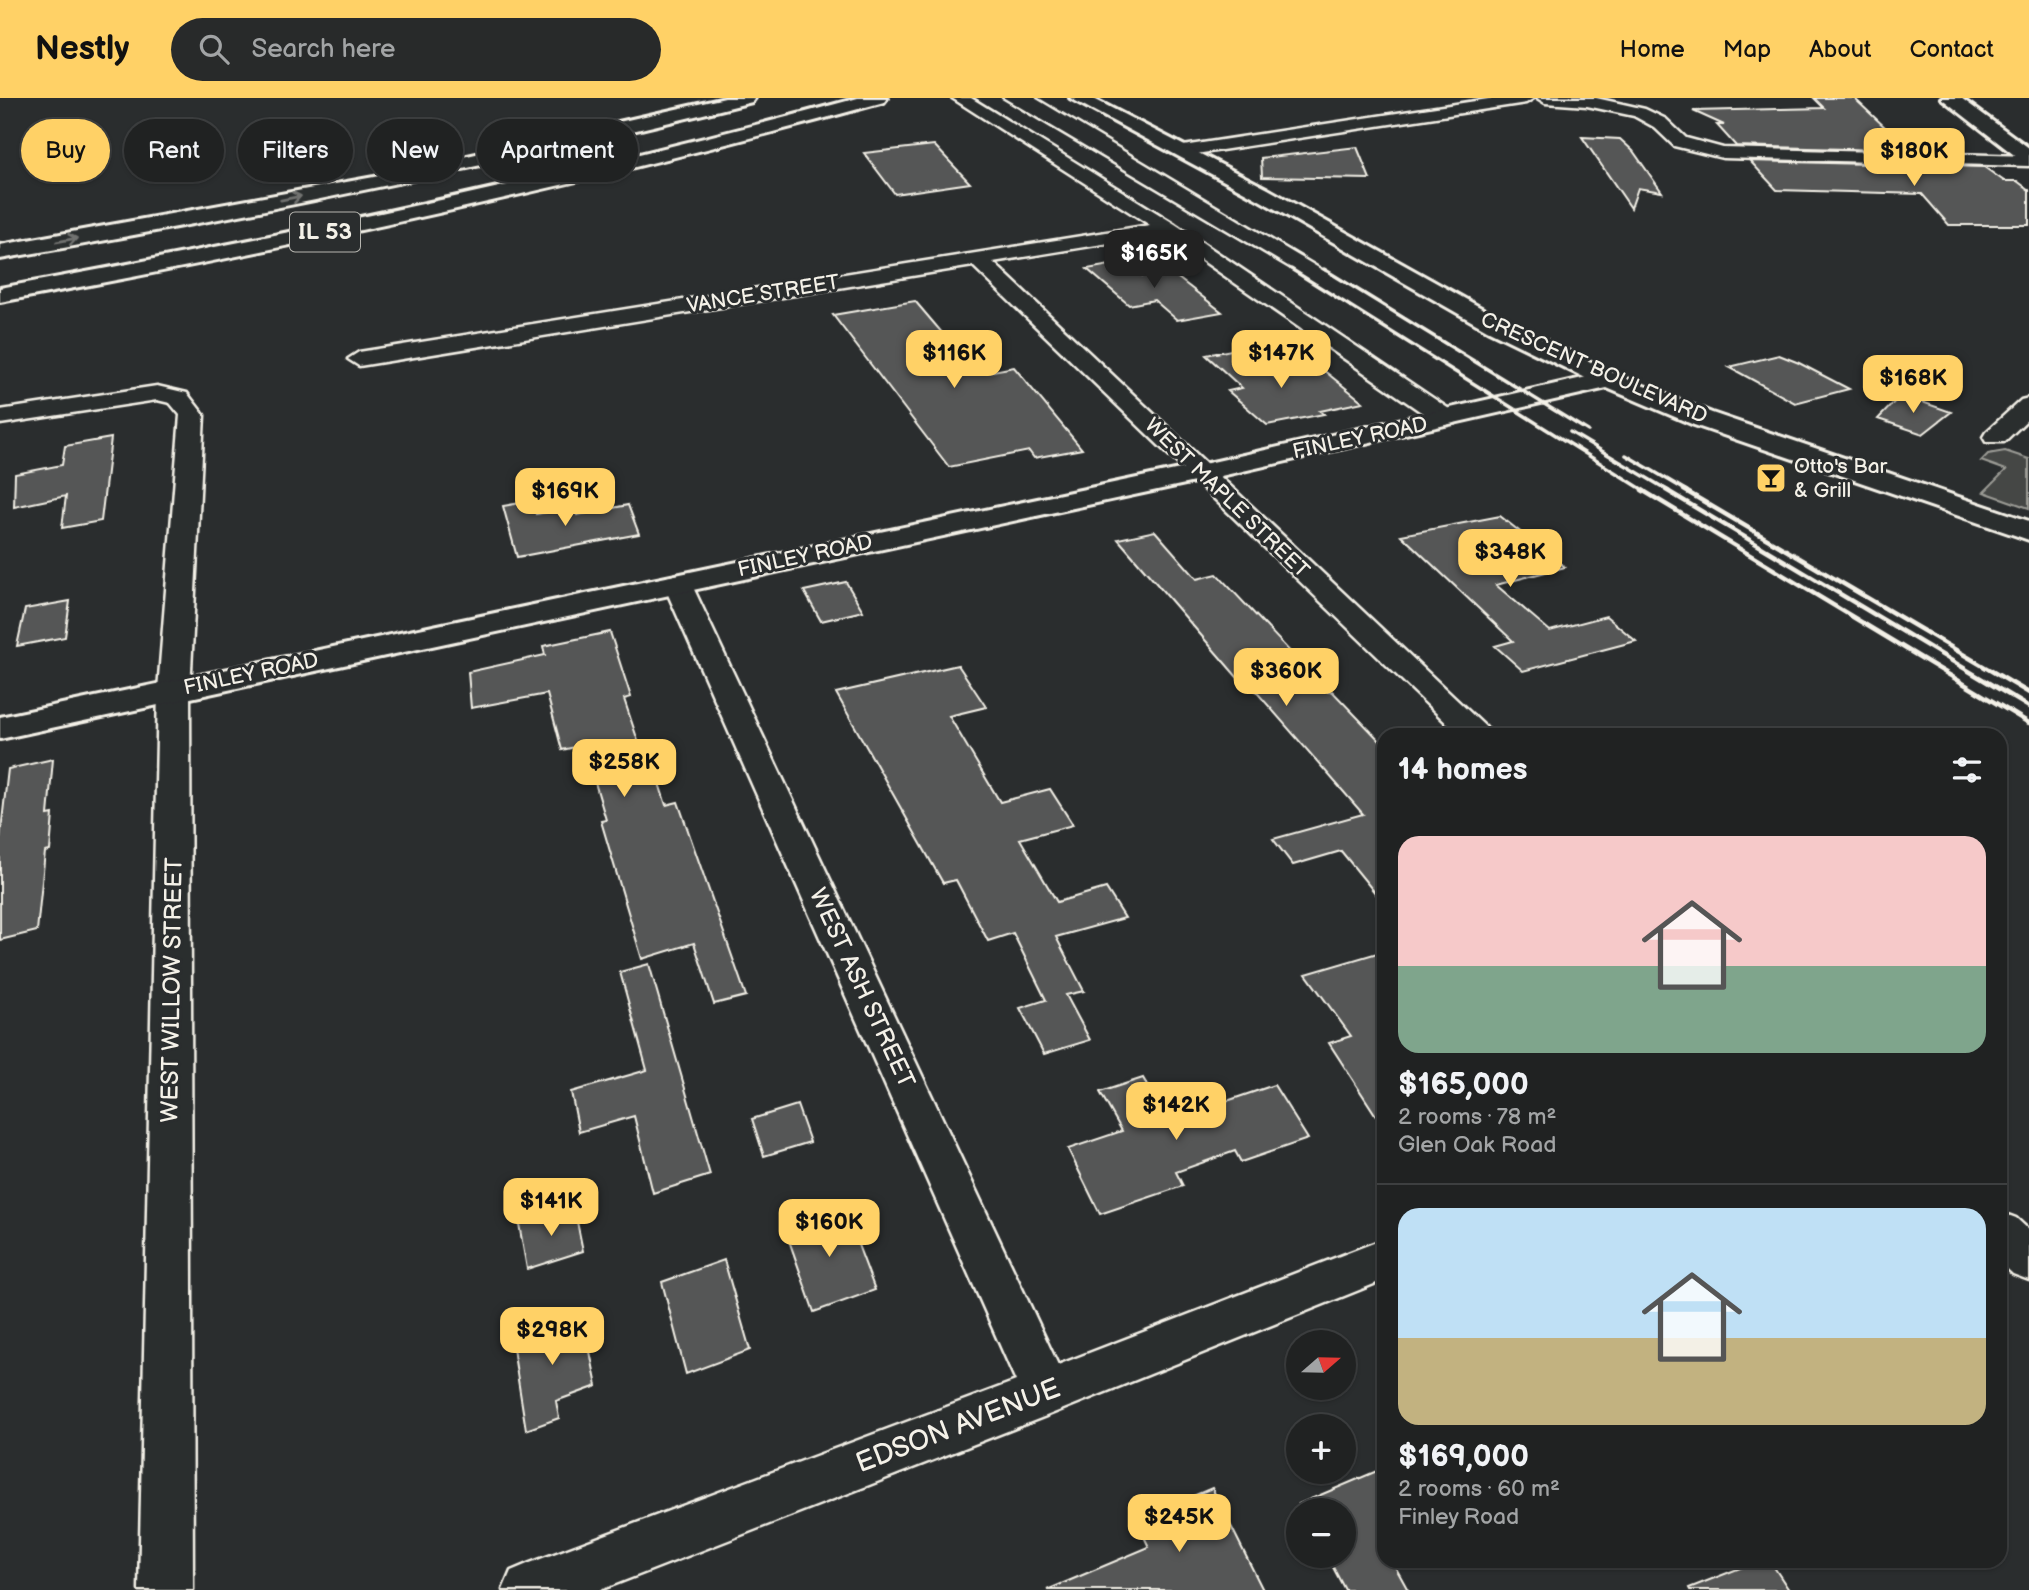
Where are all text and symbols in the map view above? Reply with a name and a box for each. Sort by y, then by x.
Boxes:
search box [171,18,661,81]
text: Nestly [35,29,129,69]
icon: search [195,30,233,68]
text: Search here [251,34,395,65]
text: Home [1620,35,1685,64]
text: Map [1723,35,1771,64]
text: About [1809,35,1871,64]
text: Contact [1909,35,1994,64]
chip: Buy [21,119,110,182]
chip: Rent [124,119,224,182]
chip: Filters [238,119,353,182]
chip: New [367,119,463,182]
chip: Apartment [477,119,638,182]
pin: $180K [1865,129,1963,188]
text: $180K [1880,137,1948,165]
one-way arrow [279,191,302,205]
road number: IL 53 [290,212,360,252]
pin: $165K [1105,230,1203,290]
one-way arrow [55,233,78,246]
text: $165K [1120,239,1188,267]
street label: VANCE STREET [685,270,841,318]
street label: CRESCENT BOULEVARD [1477,307,1711,429]
pin: $116K [905,330,1003,390]
pin: $147K [1232,330,1330,390]
text: $116K [922,339,986,367]
text: $147K [1248,339,1314,367]
pin: $168K [1864,356,1962,415]
text: $168K [1879,364,1947,392]
street label: FINLEY ROAD [1290,412,1430,464]
street label: WEST MAPLE STREET [1140,413,1315,583]
place label: Otto's Bar & Grill [1794,454,1888,503]
bar icon: Otto's Bar & Grill [1754,461,1788,495]
pin: $169K [516,468,614,528]
text: $169K [531,477,599,505]
street label: FINLEY ROAD [735,530,875,582]
pin: $348K [1461,530,1559,589]
text: $348K [1474,538,1546,566]
street label: FINLEY ROAD [181,648,321,700]
pin: $360K [1237,648,1335,708]
text: $360K [1250,657,1322,685]
pin: $258K [575,740,673,799]
text: $258K [588,748,660,776]
icon: filters [1948,751,1986,789]
text: 14 homes [1398,752,1527,788]
street label: WEST WILLOW STREET [155,857,189,1123]
icon: home [1629,882,1755,1008]
street label: WEST ASH STREET [803,884,921,1093]
text: $165,000 [1398,1067,1529,1103]
pin: $142K [1127,1082,1225,1142]
text: $142K [1142,1091,1210,1119]
text: 2 rooms · 78 m² [1398,1103,1556,1131]
text: Glen Oak Road [1398,1131,1556,1159]
pin: $141K [502,1178,600,1238]
text: $141K [519,1187,583,1215]
pin: $160K [780,1200,878,1259]
text: $160K [795,1208,863,1236]
icon: home [1629,1254,1755,1380]
pin: $298K [503,1308,601,1367]
text: $298K [516,1316,588,1344]
north arrow [1286,1330,1356,1400]
map controls [1286,1330,1356,1568]
street label: EDSON AVENUE [851,1372,1065,1480]
button: + [1286,1414,1356,1484]
text: $169,000 [1398,1439,1529,1475]
text: 2 rooms · 60 m² [1398,1475,1560,1503]
pin: $245K [1130,1494,1228,1554]
button: − [1286,1498,1356,1568]
text: $245K [1144,1503,1214,1531]
text: Finley Road [1398,1503,1519,1531]

